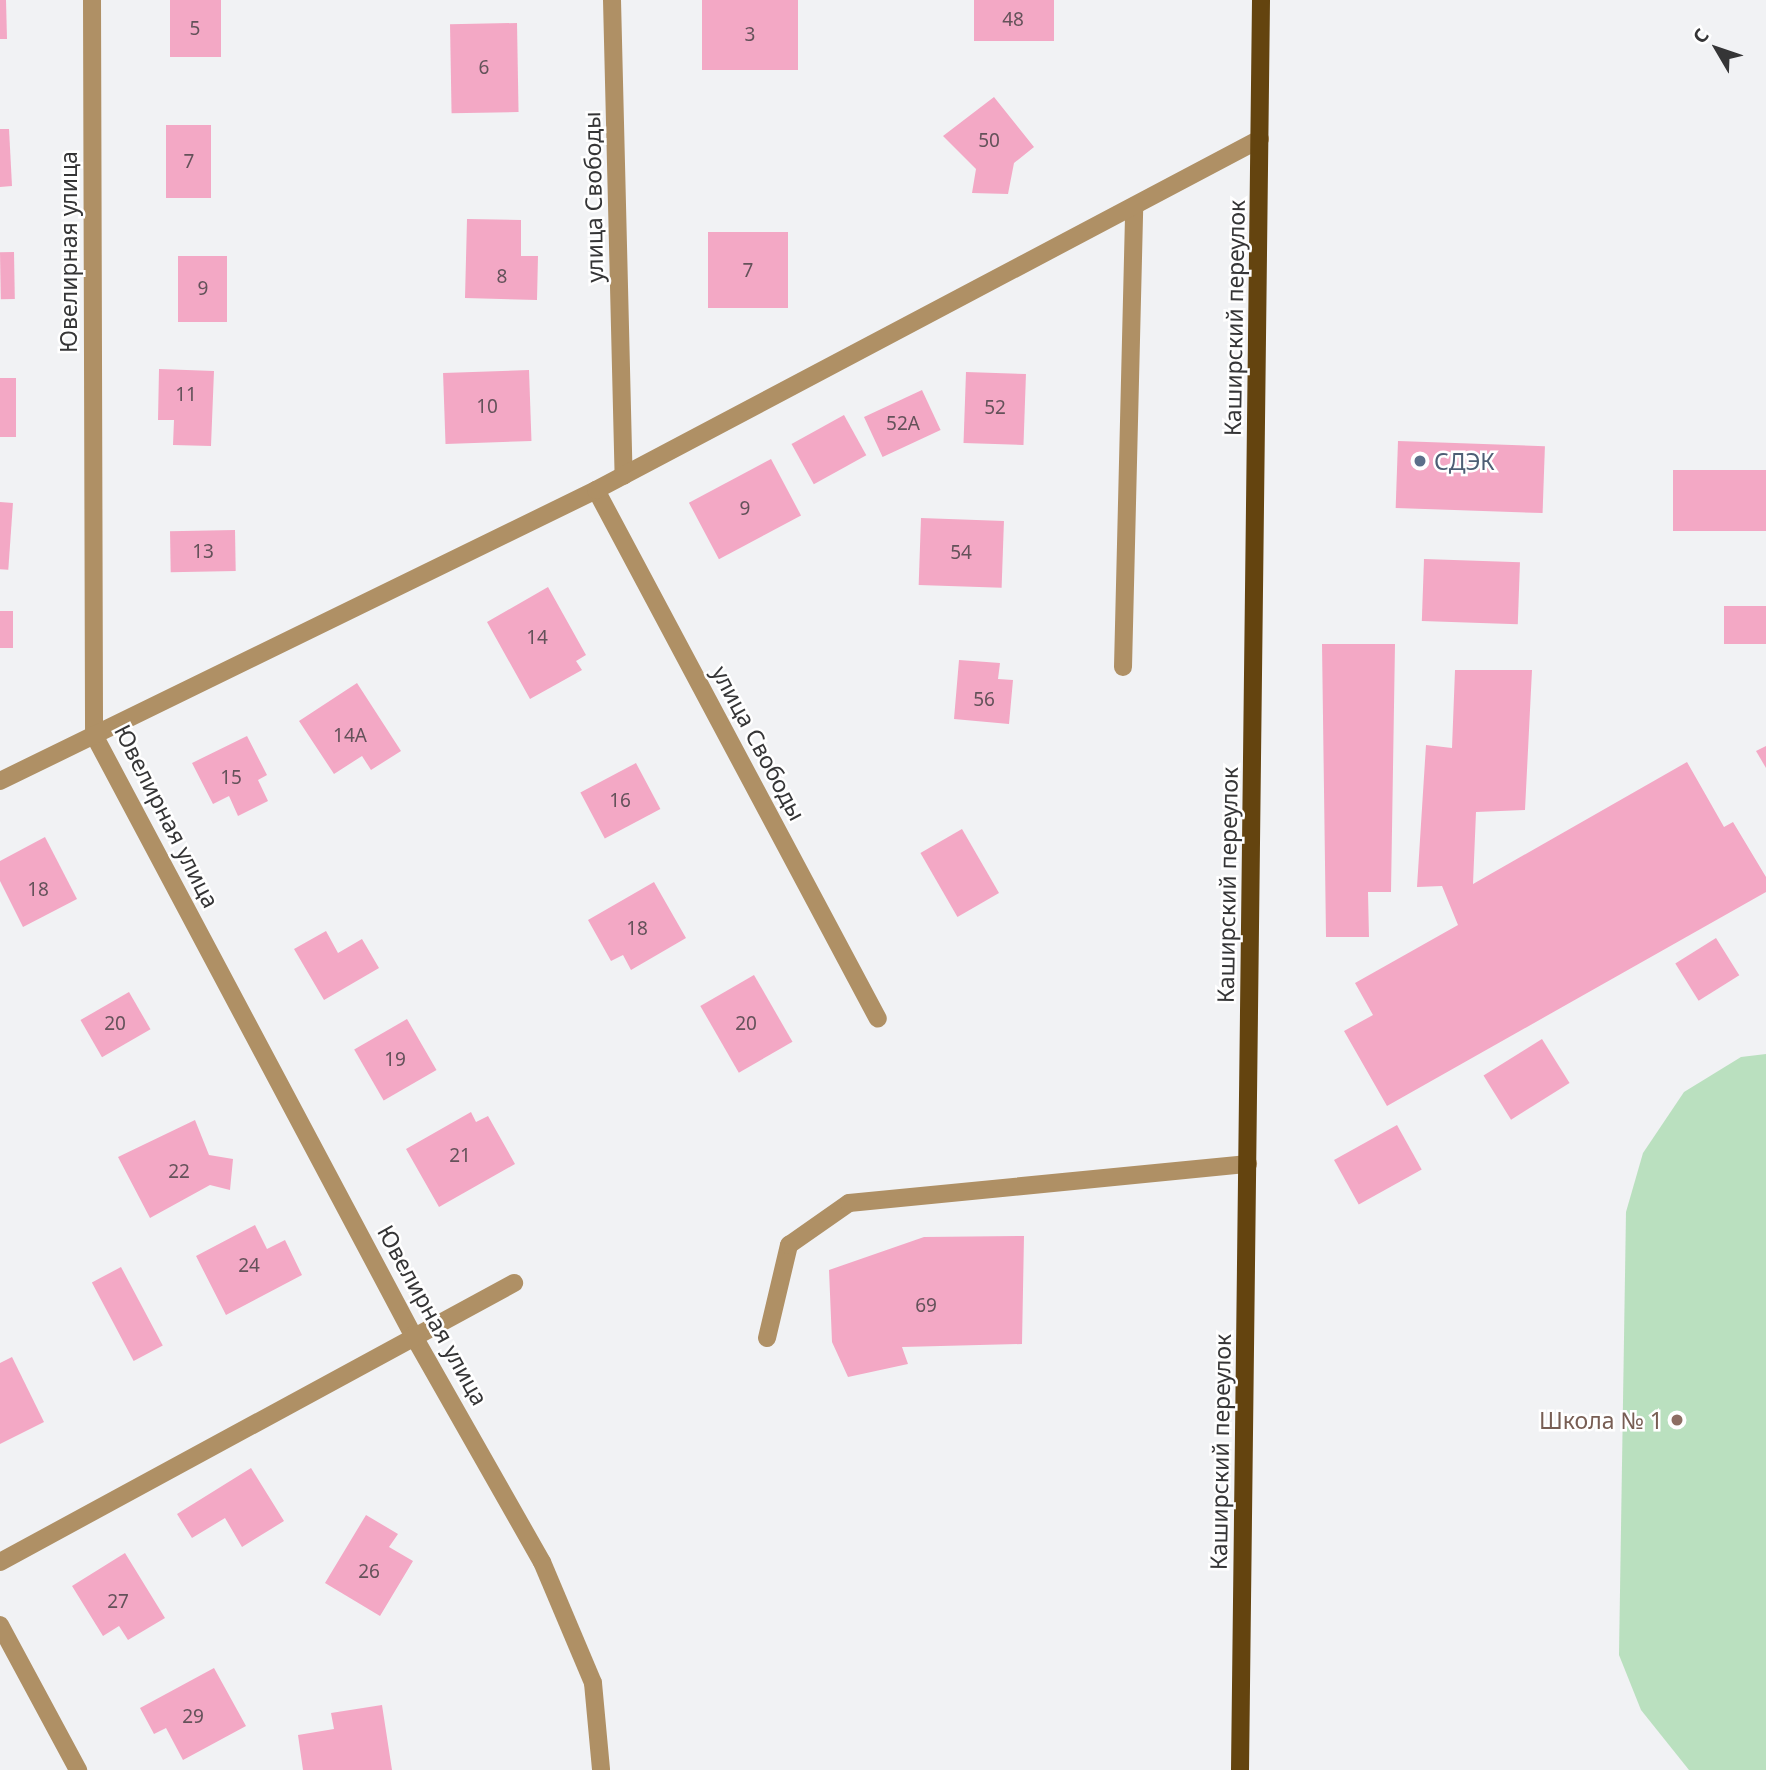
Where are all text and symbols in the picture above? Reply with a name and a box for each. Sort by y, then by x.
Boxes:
house number: 48 [1002,9,1024,31]
north arrow [1682,14,1752,84]
house number: 5 [190,18,200,40]
text: С [1687,23,1715,49]
house number: 3 [745,24,755,46]
house number: 6 [479,57,489,79]
street label: улица Свободы [578,111,608,283]
house number: 50 [978,130,1000,152]
street label: Ювелирная улица [54,151,82,353]
house number: 7 [184,151,194,173]
street label: Каширский переулок [1218,200,1250,436]
house number: 7 [743,260,753,282]
house number: 8 [497,266,507,288]
house number: 9 [198,278,208,300]
house number: 11 [175,384,197,406]
house number: 10 [476,396,498,418]
house number: 52 [984,397,1006,419]
house number: 52А [886,413,920,435]
place label: СДЭК [1434,447,1495,475]
marker: СДЭК [1412,453,1428,469]
house number: 9 [740,498,750,520]
house number: 13 [192,541,214,563]
house number: 54 [950,542,972,564]
house number: 14 [526,627,548,649]
street label: улица Свободы [707,661,811,825]
house number: 56 [973,689,995,711]
street label: Ювелирная улица [109,720,225,912]
house number: 14А [333,725,367,747]
house number: 15 [220,767,242,789]
street label: Каширский переулок [1211,767,1243,1003]
house number: 16 [609,790,631,812]
house number: 18 [27,879,49,901]
house number: 18 [626,918,648,940]
house number: 20 [104,1013,126,1035]
house number: 20 [735,1013,757,1035]
house number: 19 [384,1049,406,1071]
house number: 21 [449,1145,471,1167]
house number: 22 [168,1161,190,1183]
street label: Ювелирная улица [372,1220,494,1410]
house number: 24 [238,1255,260,1277]
house number: 69 [915,1295,937,1317]
street label: Каширский переулок [1204,1334,1236,1570]
place label: Школа № 1 [1539,1406,1663,1434]
marker: Школа № 1 [1669,1412,1685,1428]
house number: 26 [358,1561,380,1583]
house number: 27 [107,1591,129,1613]
house number: 29 [182,1706,204,1728]

